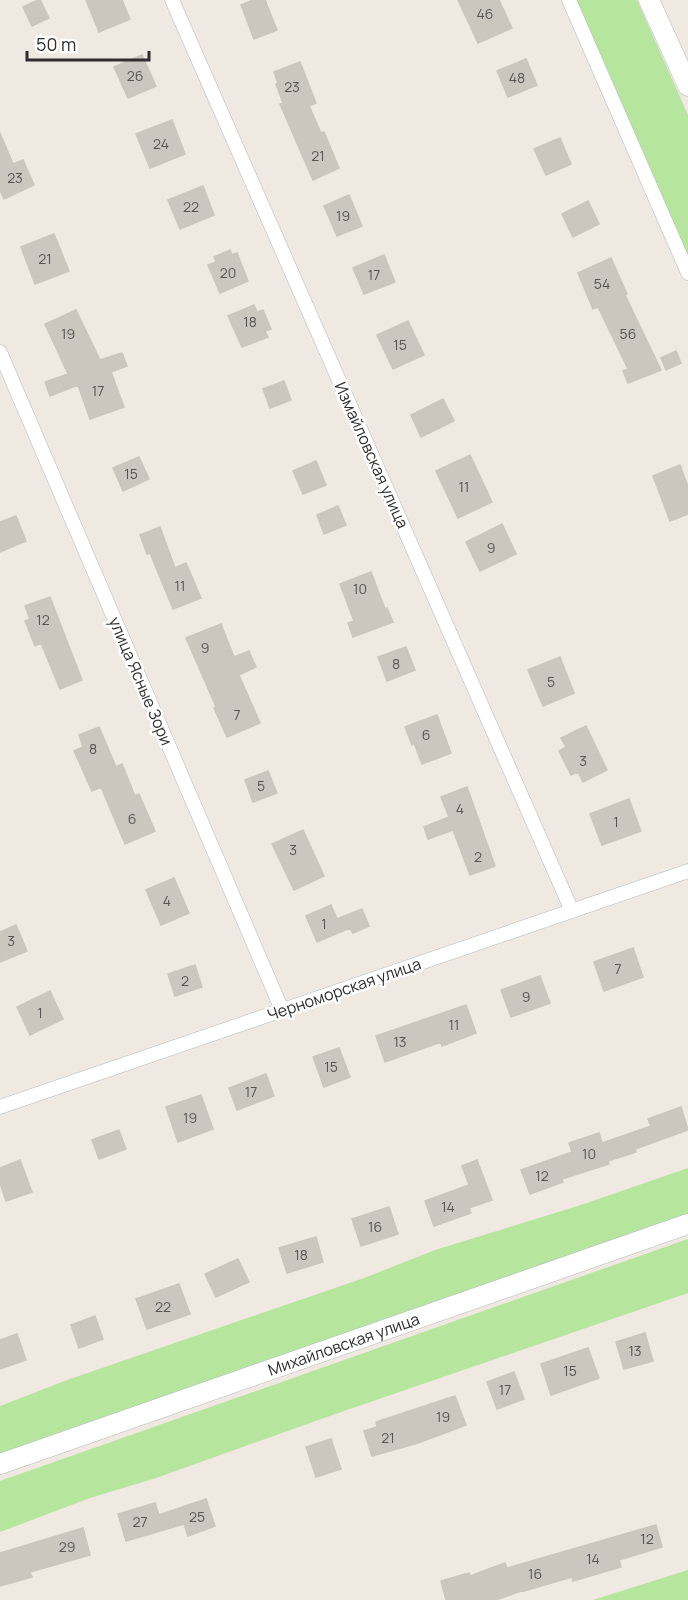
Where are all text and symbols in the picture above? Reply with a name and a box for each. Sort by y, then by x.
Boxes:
house number: 46 [477,4,493,23]
scale bar [27,24,148,62]
text: 50 m [36,32,76,56]
house number: 26 [127,66,143,85]
house number: 48 [509,68,525,87]
house number: 23 [284,77,300,96]
house number: 24 [153,134,169,153]
house number: 21 [311,146,325,165]
house number: 23 [7,168,23,187]
house number: 22 [183,197,199,216]
house number: 19 [336,206,350,225]
house number: 21 [38,249,52,268]
house number: 20 [220,263,236,282]
house number: 17 [368,265,380,284]
house number: 54 [594,274,610,293]
house number: 18 [243,312,257,331]
house number: 19 [61,324,75,343]
house number: 56 [620,324,636,343]
house number: 15 [393,335,407,354]
street label: Измайловская улица [330,378,414,532]
house number: 17 [92,381,104,400]
house number: 15 [124,464,138,483]
house number: 11 [459,477,469,496]
house number: 9 [487,538,495,557]
house number: 11 [175,576,185,595]
house number: 10 [353,579,367,598]
house number: 12 [36,610,50,629]
street label: улица Ясные Зори [104,613,178,749]
house number: 9 [201,638,209,657]
house number: 8 [392,654,400,673]
house number: 5 [547,672,555,691]
house number: 7 [233,705,241,724]
house number: 6 [422,725,430,744]
house number: 8 [89,739,97,758]
house number: 3 [579,751,587,770]
house number: 5 [257,776,265,795]
house number: 4 [456,799,464,818]
house number: 6 [128,809,136,828]
house number: 1 [613,812,619,831]
house number: 3 [289,840,297,859]
house number: 2 [474,847,482,866]
house number: 4 [163,891,171,910]
house number: 1 [321,914,327,933]
house number: 3 [7,931,15,950]
street label: Черноморская улица [264,952,424,1026]
house number: 7 [614,959,622,978]
house number: 2 [181,971,189,990]
house number: 9 [522,987,530,1006]
house number: 1 [37,1003,43,1022]
house number: 11 [449,1015,459,1034]
house number: 13 [393,1032,407,1051]
house number: 15 [324,1057,338,1076]
house number: 17 [245,1082,257,1101]
house number: 19 [183,1108,197,1127]
house number: 10 [582,1144,596,1163]
house number: 12 [535,1166,549,1185]
house number: 14 [441,1197,455,1216]
house number: 16 [368,1217,382,1236]
house number: 18 [294,1245,308,1264]
house number: 22 [155,1297,171,1316]
street label: Михайловская улица [265,1308,422,1381]
house number: 13 [628,1341,642,1360]
house number: 15 [563,1361,577,1380]
house number: 17 [499,1380,511,1399]
house number: 19 [436,1407,450,1426]
house number: 21 [381,1428,395,1447]
house number: 25 [189,1507,205,1526]
house number: 27 [132,1512,148,1531]
house number: 12 [640,1529,654,1548]
house number: 29 [59,1537,75,1556]
house number: 14 [586,1549,600,1568]
house number: 16 [528,1564,542,1583]

